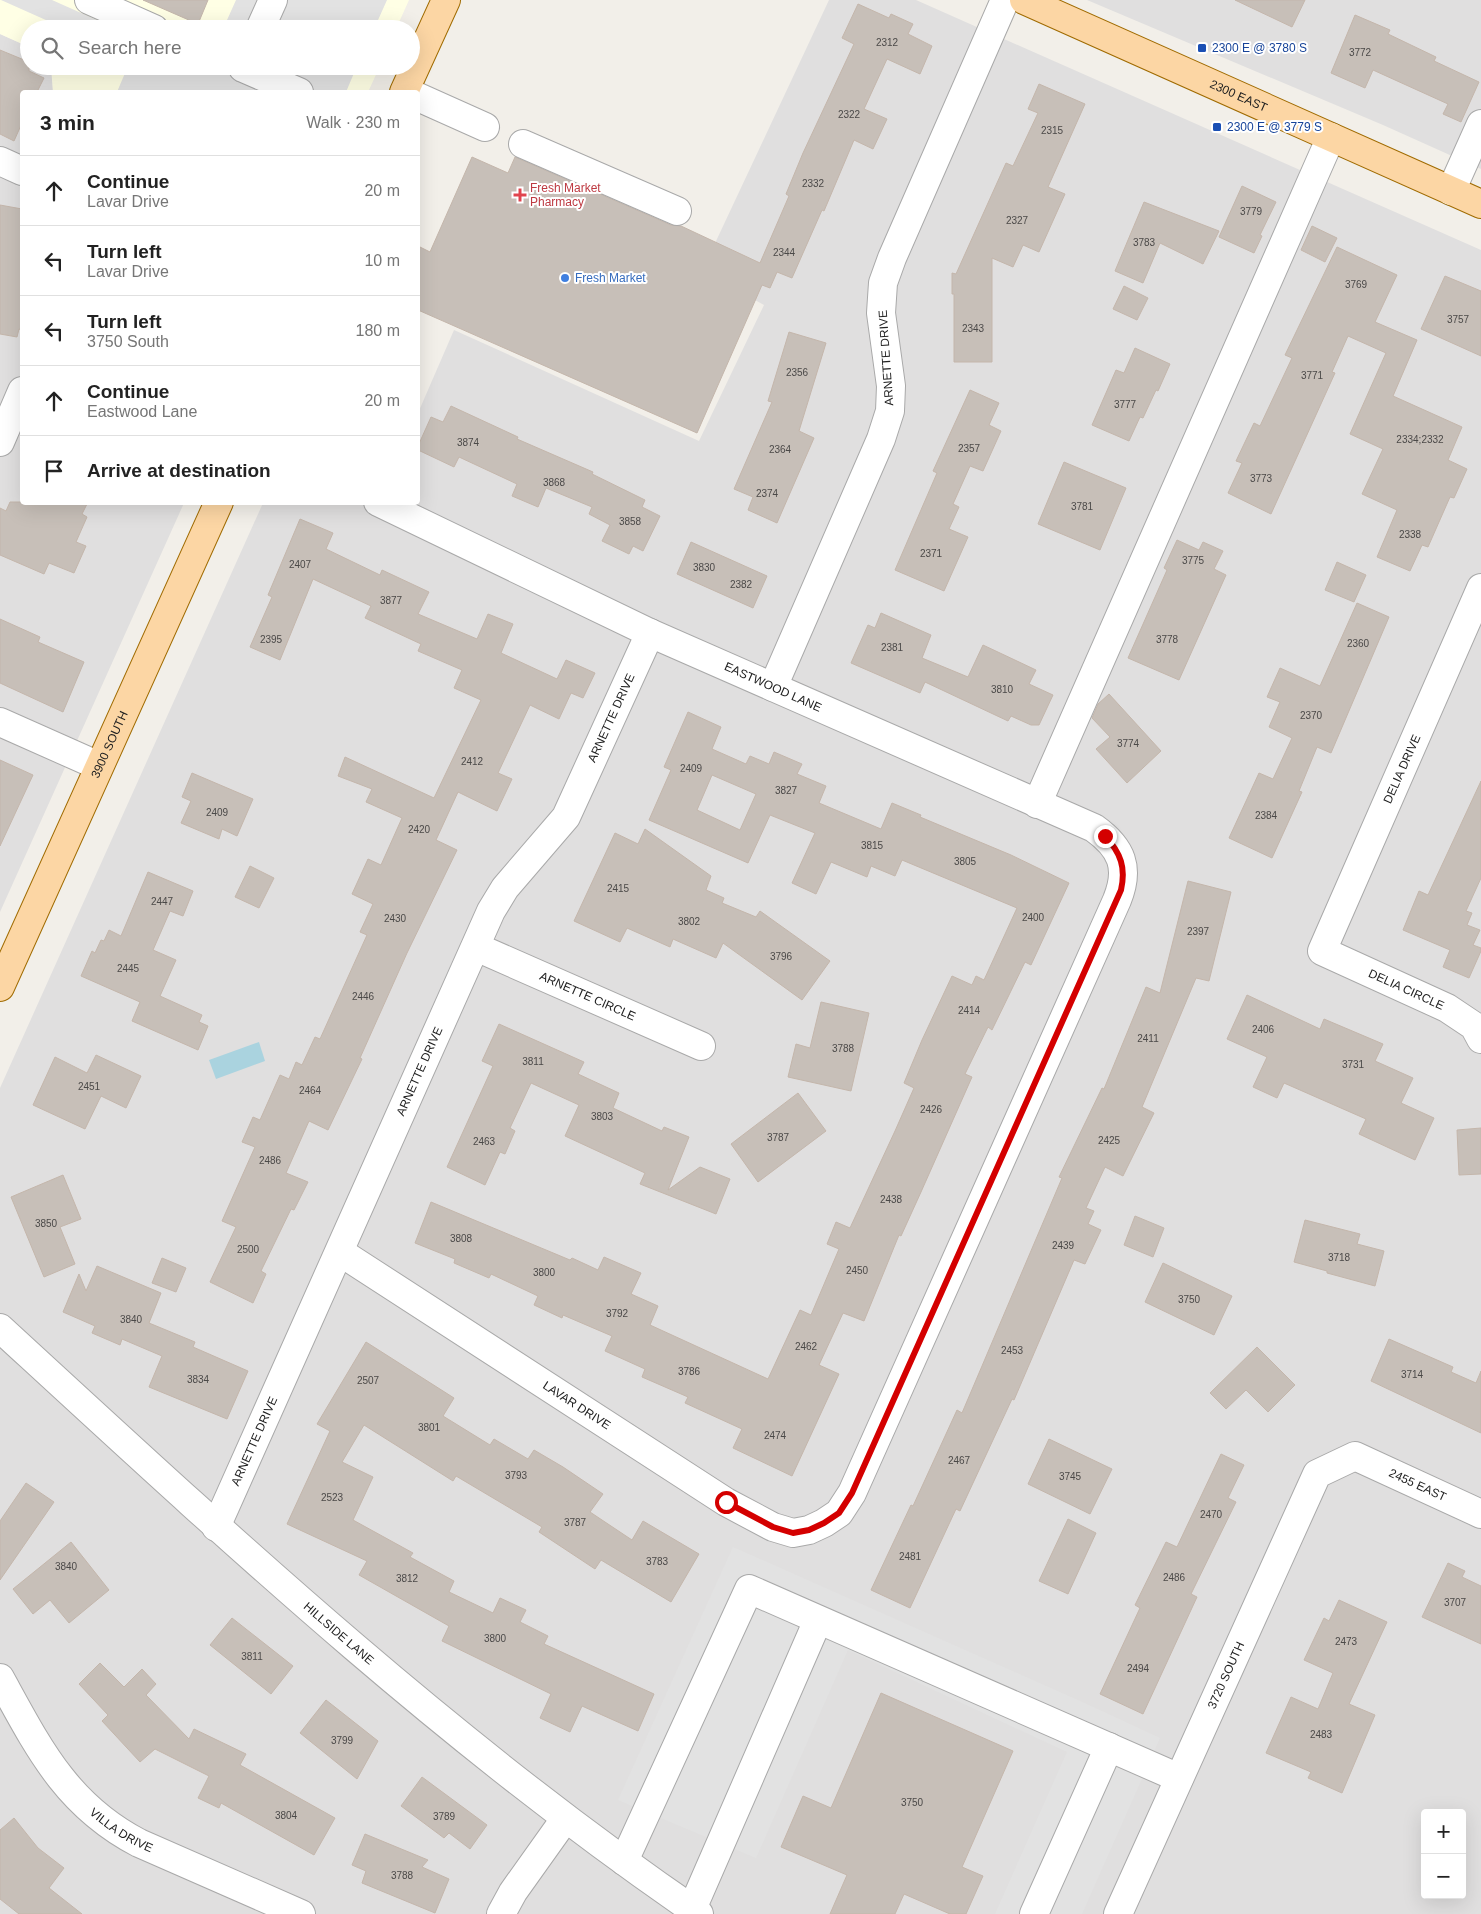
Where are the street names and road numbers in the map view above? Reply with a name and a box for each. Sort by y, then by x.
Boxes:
street label: 2300 EAST [1208,77,1270,115]
street label: ARNETTE DRIVE [876,310,896,406]
street label: EASTWOOD LANE [722,659,824,715]
street label: ARNETTE DRIVE [585,671,638,765]
street label: 3900 SOUTH [88,709,131,780]
street label: DELIA DRIVE [1381,732,1423,806]
street label: DELIA CIRCLE [1366,966,1446,1013]
street label: ARNETTE CIRCLE [537,969,638,1023]
street label: ARNETTE DRIVE [393,1025,445,1118]
street label: LAVAR DRIVE [540,1378,613,1432]
street label: ARNETTE DRIVE [228,1394,280,1488]
street label: 2455 EAST [1387,1466,1449,1504]
street label: HILLSIDE LANE [301,1599,377,1667]
street label: 3720 SOUTH [1205,1640,1247,1711]
street label: VILLA DRIVE [87,1805,155,1855]

